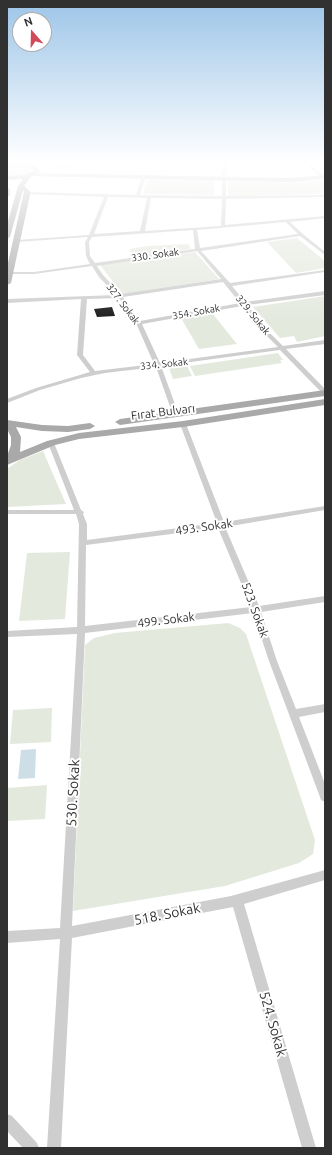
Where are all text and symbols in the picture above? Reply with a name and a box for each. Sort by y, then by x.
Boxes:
north arrow [12,12,52,52]
text: N [22,15,34,29]
street label: 330. Sokak [130,246,180,264]
street label: 327. Sokak [104,281,142,327]
street label: 329. Sokak [233,293,273,337]
street label: 354. Sokak [171,302,221,322]
street label: 334. Sokak [140,356,188,372]
street label: Fırat Bulvarı [130,401,196,423]
street label: 493. Sokak [174,516,234,538]
street label: 523. Sokak [238,580,272,640]
street label: 499. Sokak [137,609,195,631]
street label: 530. Sokak [63,759,83,827]
street label: 518. Sokak [132,899,202,929]
street label: 524. Sokak [256,989,290,1059]

